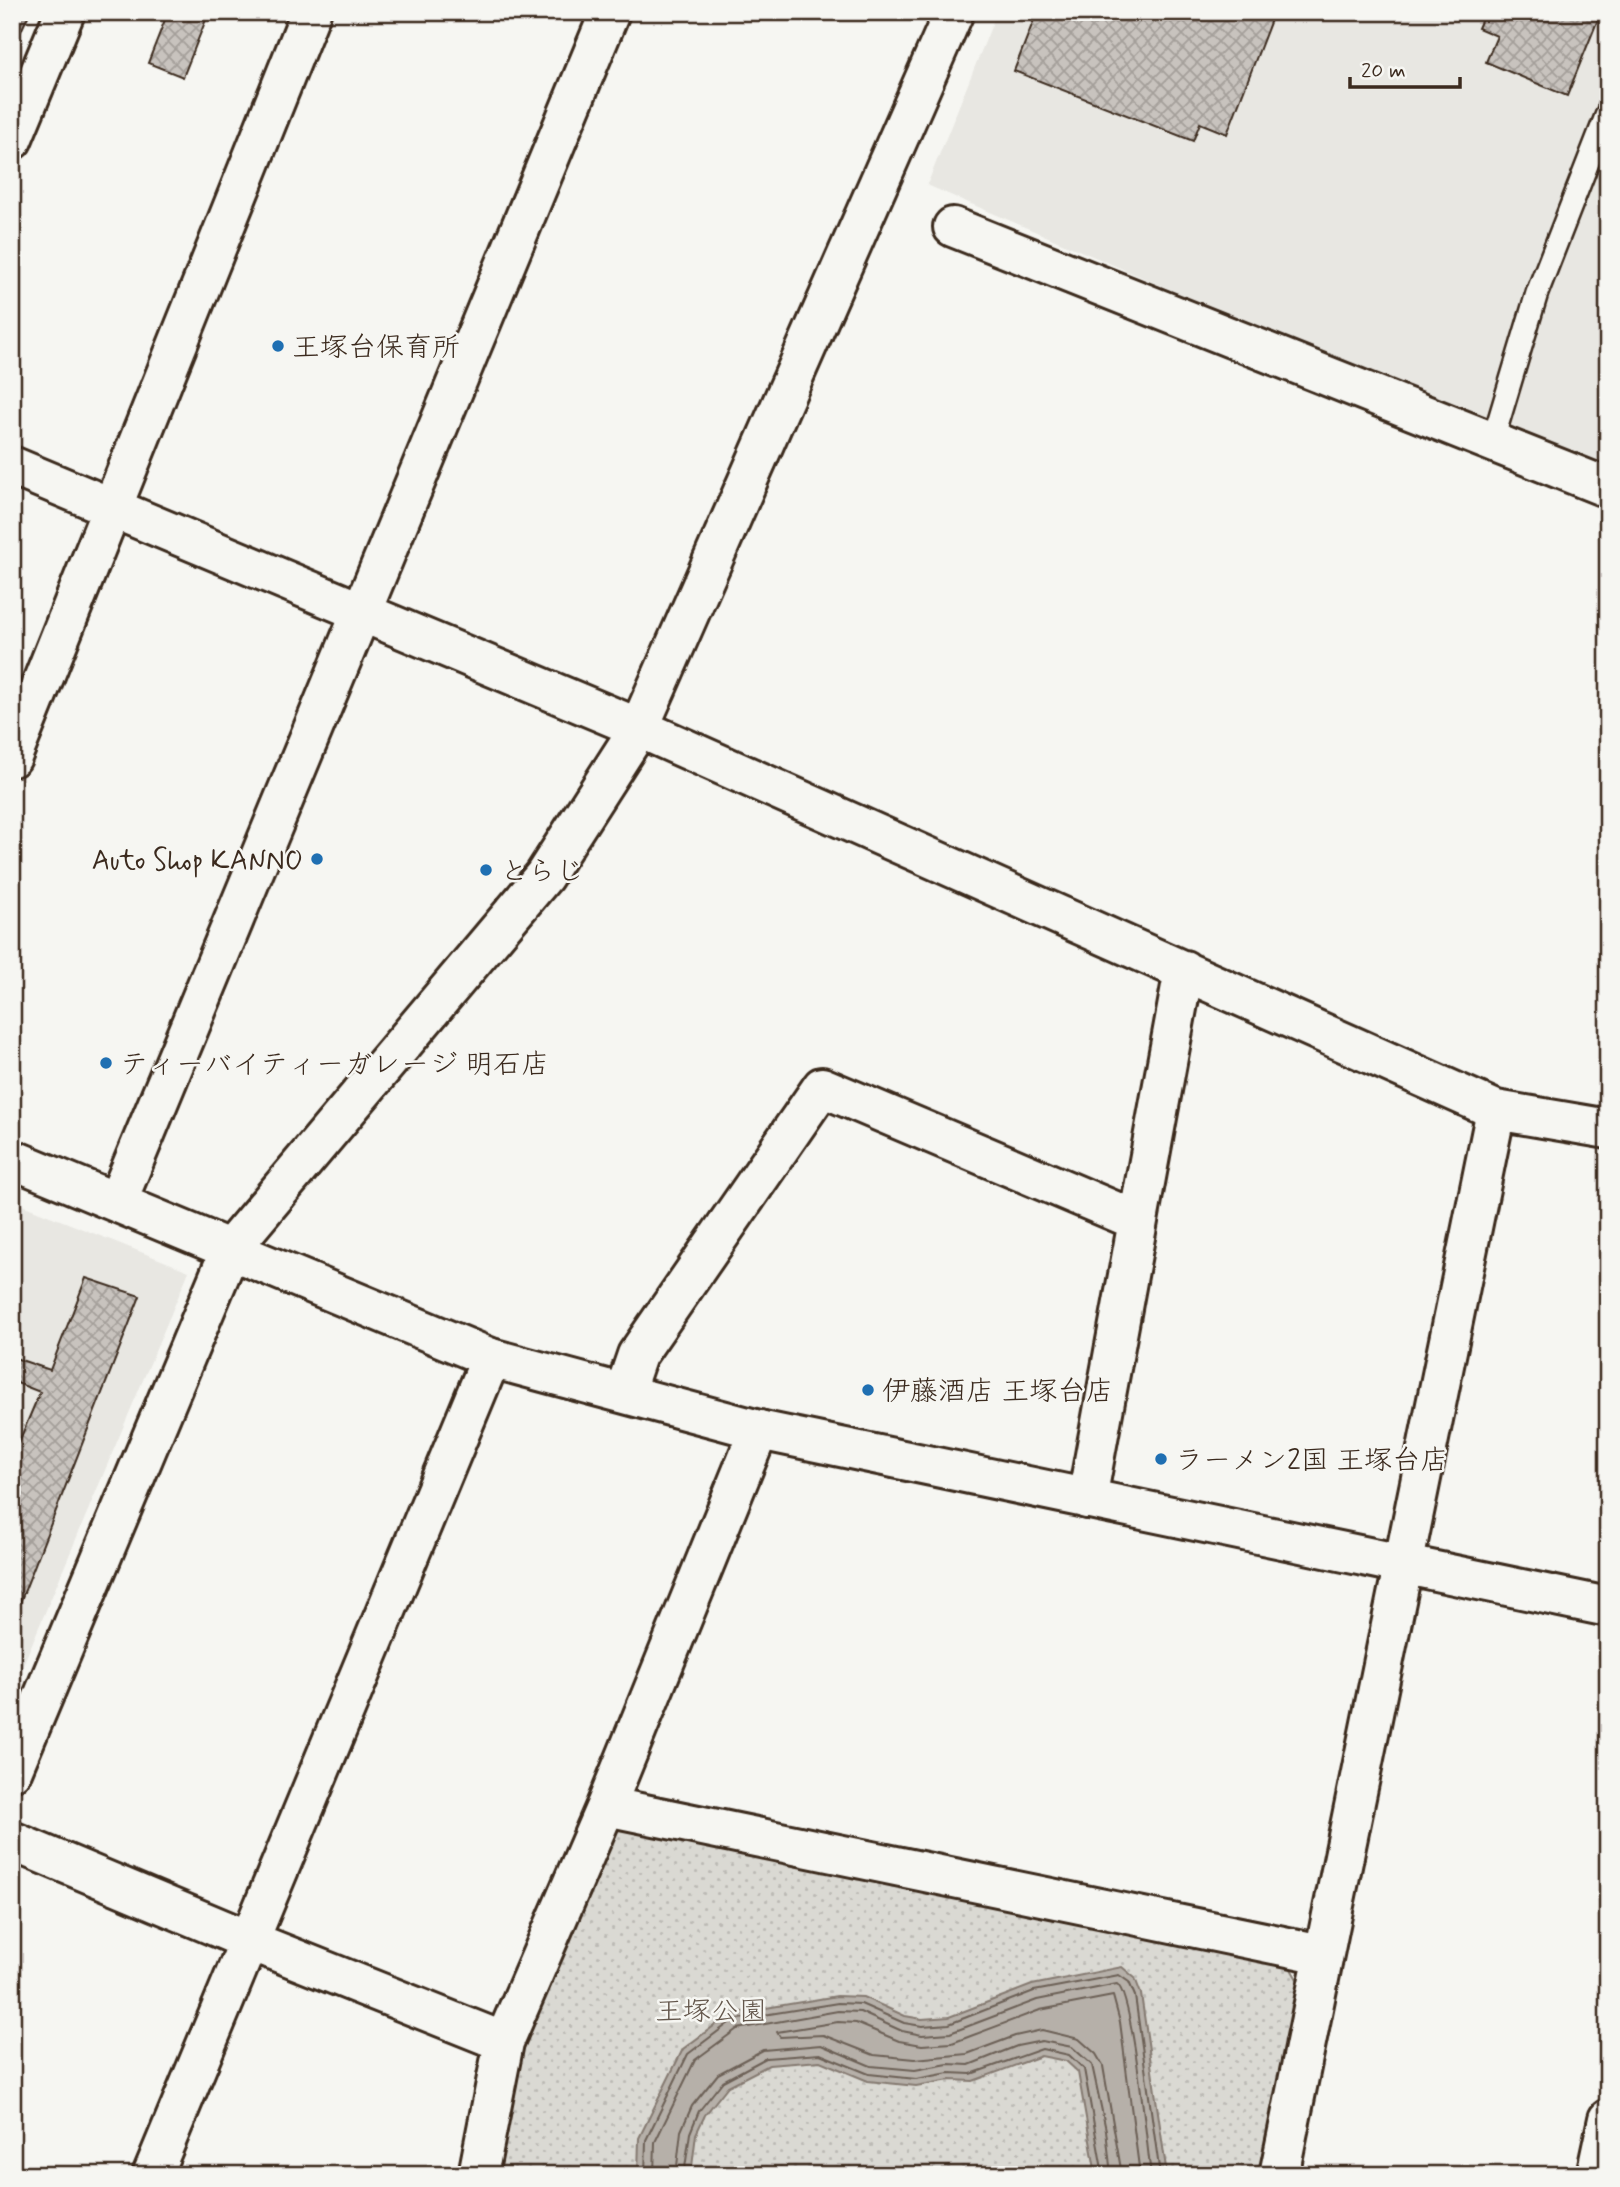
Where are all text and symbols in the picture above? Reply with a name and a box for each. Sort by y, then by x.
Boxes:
scale bar [1350,46,1461,90]
text: 20 m [1361,57,1406,85]
place label: 王塚台保育所 [292,330,460,367]
marker: 王塚台保育所 [270,338,286,354]
place label: Auto Shop KANNO [92,843,303,880]
marker: Auto Shop KANNO [309,851,325,867]
place label: とらじ [500,854,584,891]
marker: とらじ [478,862,494,878]
place label: ティーバイティーガレージ 明石店 [120,1047,549,1084]
marker: ティーバイティーガレージ 明石店 [98,1055,114,1071]
place label: 伊藤酒店 王塚台店 [882,1374,1114,1411]
marker: 伊藤酒店 王塚台店 [860,1382,876,1398]
place label: ラーメン2国 王塚台店 [1175,1443,1448,1480]
marker: ラーメン2国 王塚台店 [1153,1451,1169,1467]
park label: 王塚公園 [655,1994,767,2031]

